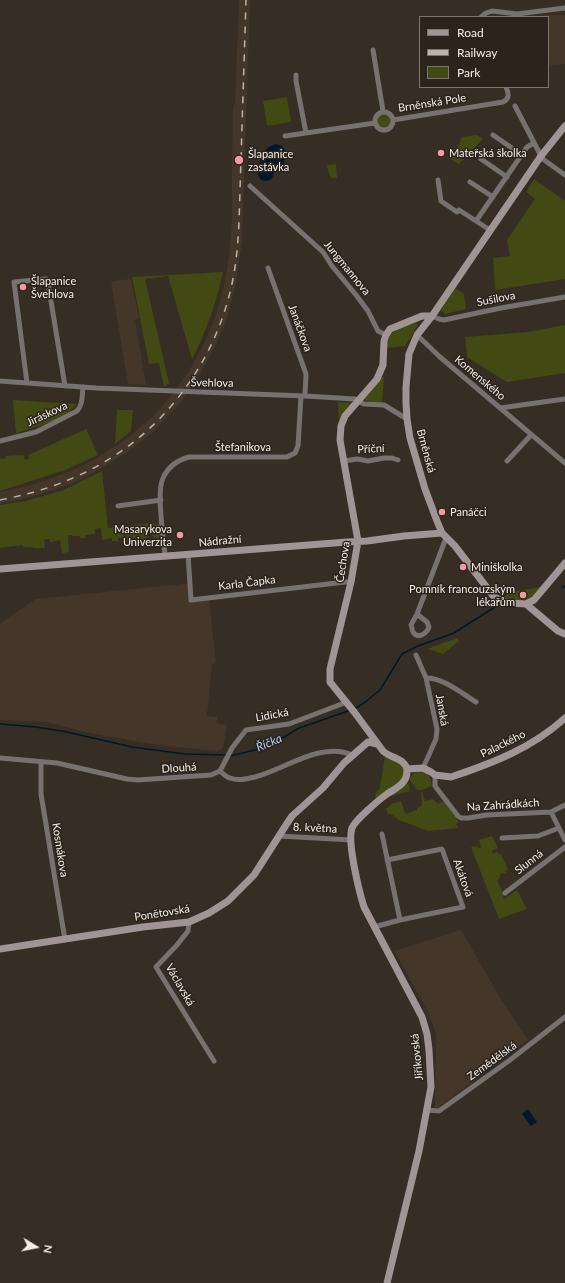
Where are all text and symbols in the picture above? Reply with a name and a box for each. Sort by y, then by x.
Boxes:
legend [419,16,549,88]
text: Road [457,25,484,40]
text: Railway [457,45,497,60]
text: Park [457,65,480,80]
street label: Brněnská Pole [397,91,467,115]
place label: Mateřská školka [449,146,527,160]
place label: Šlapanice zastávka [248,147,293,173]
marker: Mateřská školka [436,148,446,158]
marker: Šlapanice zastávka [233,154,245,166]
street label: Jungmannova [321,238,373,298]
place label: Šlapanice Švehlova [31,274,76,300]
marker: Šlapanice Švehlova [18,282,28,292]
street label: Sušilova [476,289,516,309]
street label: Janáčkova [285,303,315,353]
street label: Komenského [452,353,508,403]
street label: Švehlova [190,376,234,390]
street label: Jiráskova [24,399,70,429]
street label: Brněnská [414,428,438,474]
street label: Štefanikova [215,440,271,454]
street label: Příční [357,442,385,456]
place label: Panáčci [450,505,487,519]
marker: Panáčci [437,507,447,517]
place label: Masarykova Univerzita [114,522,172,548]
marker: Masarykova Univerzita [175,530,185,540]
street label: Nádražní [198,533,242,549]
street label: Čechova [333,540,353,584]
place label: Miniškolka [471,560,522,574]
marker: Miniškolka [458,562,468,572]
street label: Karla Čapka [218,573,276,593]
place label: Pomník francouzským lékařům [409,582,515,608]
marker: Pomník francouzským lékařům [518,590,528,600]
street label: Janská [433,693,451,727]
street label: Lidická [254,706,290,724]
street label: Palackého [478,727,528,761]
water label: Říčka [254,731,284,755]
street label: Dlouhá [161,760,197,776]
street label: Na Zahrádkách [466,796,540,814]
street label: 8. května [293,820,337,836]
street label: Kosmákova [49,822,71,878]
street label: Slunná [512,847,546,877]
street label: Akátová [450,857,476,899]
street label: Ponětovská [133,902,191,924]
street label: Václavská [163,961,197,1009]
street label: Jiříkovská [408,1033,426,1081]
street label: Zemědělská [465,1039,519,1083]
north arrow [16,1227,56,1267]
text: N [41,1244,55,1254]

